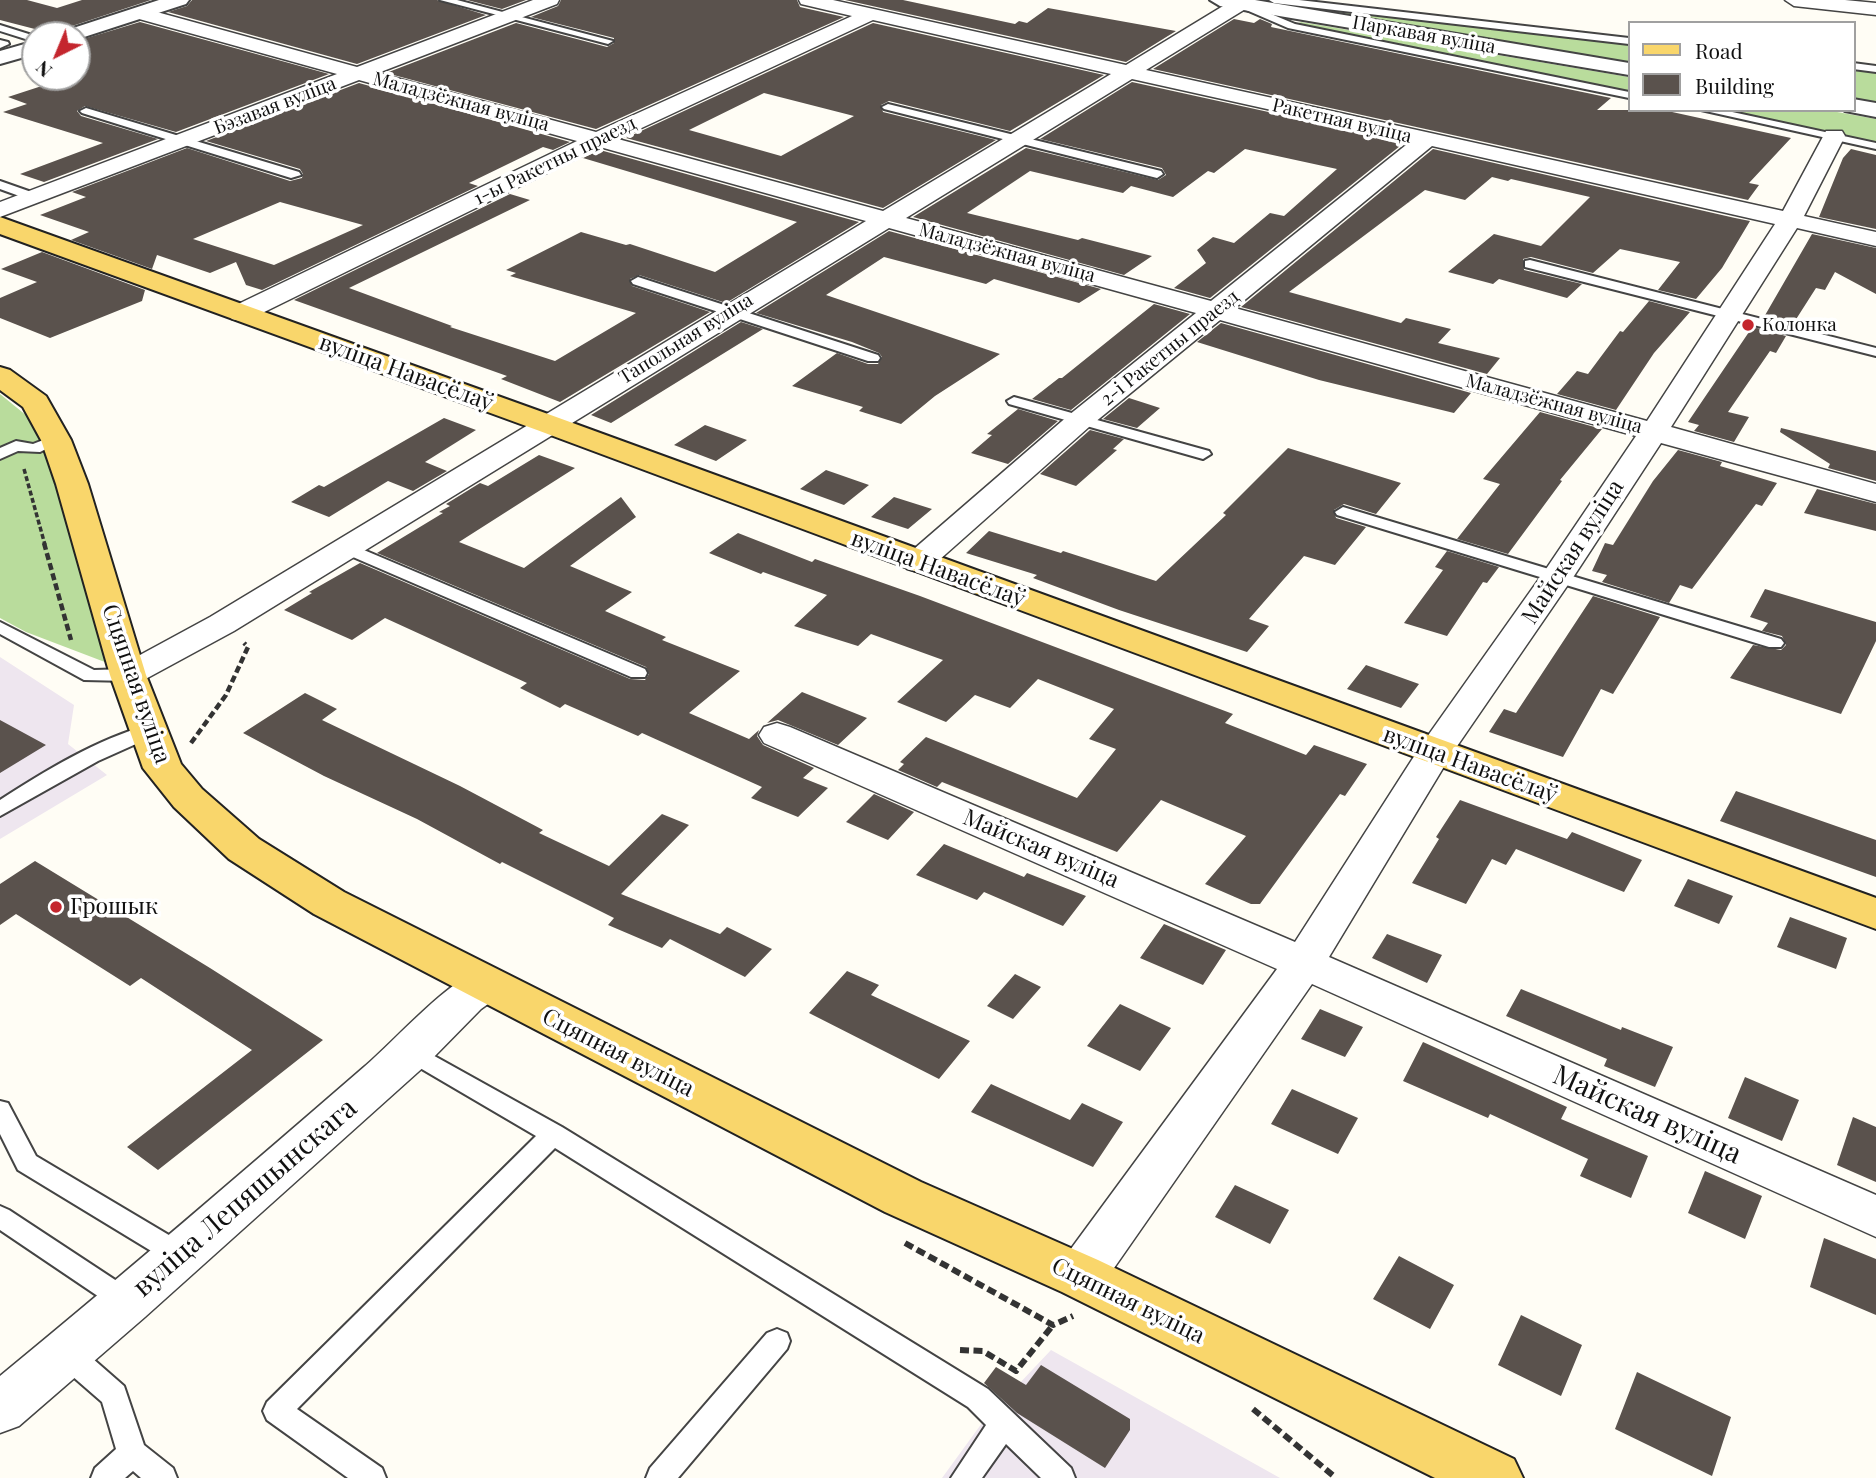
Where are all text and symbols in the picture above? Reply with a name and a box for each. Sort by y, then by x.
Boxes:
street label: Паркавая вуліца [1351,11,1497,59]
north arrow [21,21,91,91]
legend [1628,21,1855,112]
text: Road [1695,36,1743,64]
text: N [29,56,57,84]
street label: Маладзёжная вуліца [370,67,552,137]
text: Building [1695,71,1774,99]
street label: Бэзавая вуліца [211,72,339,140]
street label: Ракетная вуліца [1270,94,1414,148]
street label: 1-ы Ракетны праезд [470,112,640,210]
street label: Маладзёжная вуліца [916,218,1098,288]
street label: 2-і Ракетны праезд [1096,285,1244,411]
street label: Тапольная вуліца [615,289,757,389]
place label: Колонка [1762,314,1837,336]
marker: Колонка [1740,317,1756,333]
street label: вуліца Навасёлаў [315,329,497,417]
street label: Маладзёжная вуліца [1463,369,1645,439]
street label: Майская вуліца [1516,475,1630,629]
street label: вуліца Навасёлаў [847,525,1029,613]
street label: Сцяпная вуліца [96,601,176,767]
street label: вуліца Навасёлаў [1379,721,1561,809]
street label: Майская вуліца [959,804,1123,894]
place label: Грошык [70,893,158,921]
marker: Грошык [48,899,64,915]
street label: Сцяпная вуліца [537,1003,699,1103]
street label: Майская вуліца [1548,1058,1746,1172]
street label: вуліца Лепяшынскага [126,1092,364,1304]
street label: Сцяпная вуліца [1047,1252,1209,1350]

